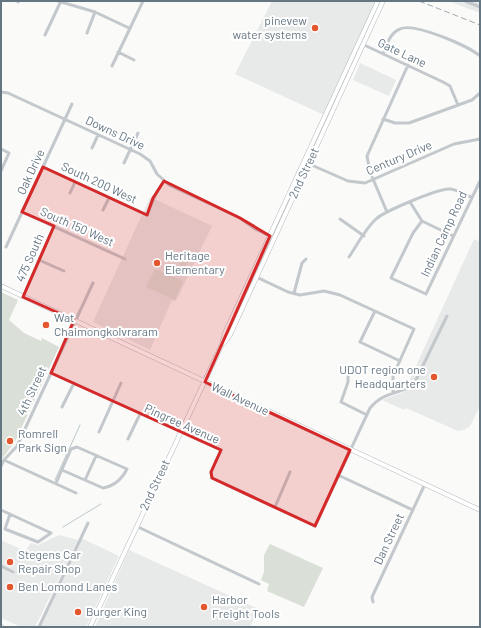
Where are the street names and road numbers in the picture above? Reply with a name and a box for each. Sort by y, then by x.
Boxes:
street label: Gate Lane [376,35,429,69]
street label: Downs Drive [84,112,147,152]
street label: Century Drive [364,137,434,177]
street label: 2nd Street [285,145,321,200]
street label: Oak Drive [13,147,47,197]
street label: South 200 West [59,158,140,206]
street label: Indian Camp Road [417,189,469,279]
street label: South 150 West [38,204,116,249]
street label: 475 South [12,231,46,284]
street label: 4th Street [14,364,49,417]
street label: Wall Avenue [209,379,272,418]
street label: Pingree Avenue [143,400,222,446]
street label: 2nd Street [136,457,172,512]
street label: Dan Street [370,511,406,567]

